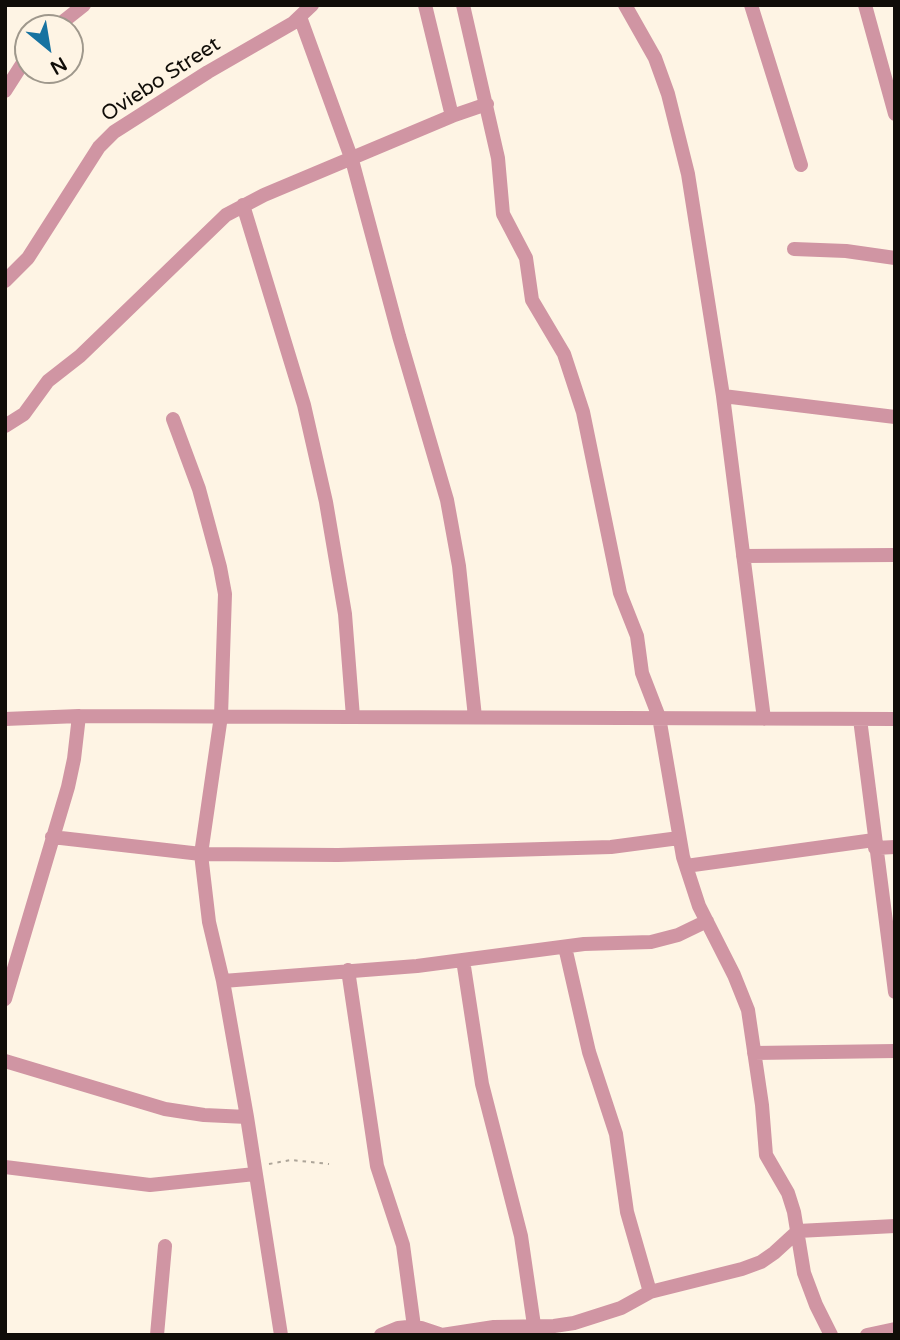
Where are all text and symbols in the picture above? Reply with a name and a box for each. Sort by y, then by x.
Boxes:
north arrow [14,14,84,84]
street label: Oviebo Street [97,32,225,128]
text: N [46,52,71,79]

